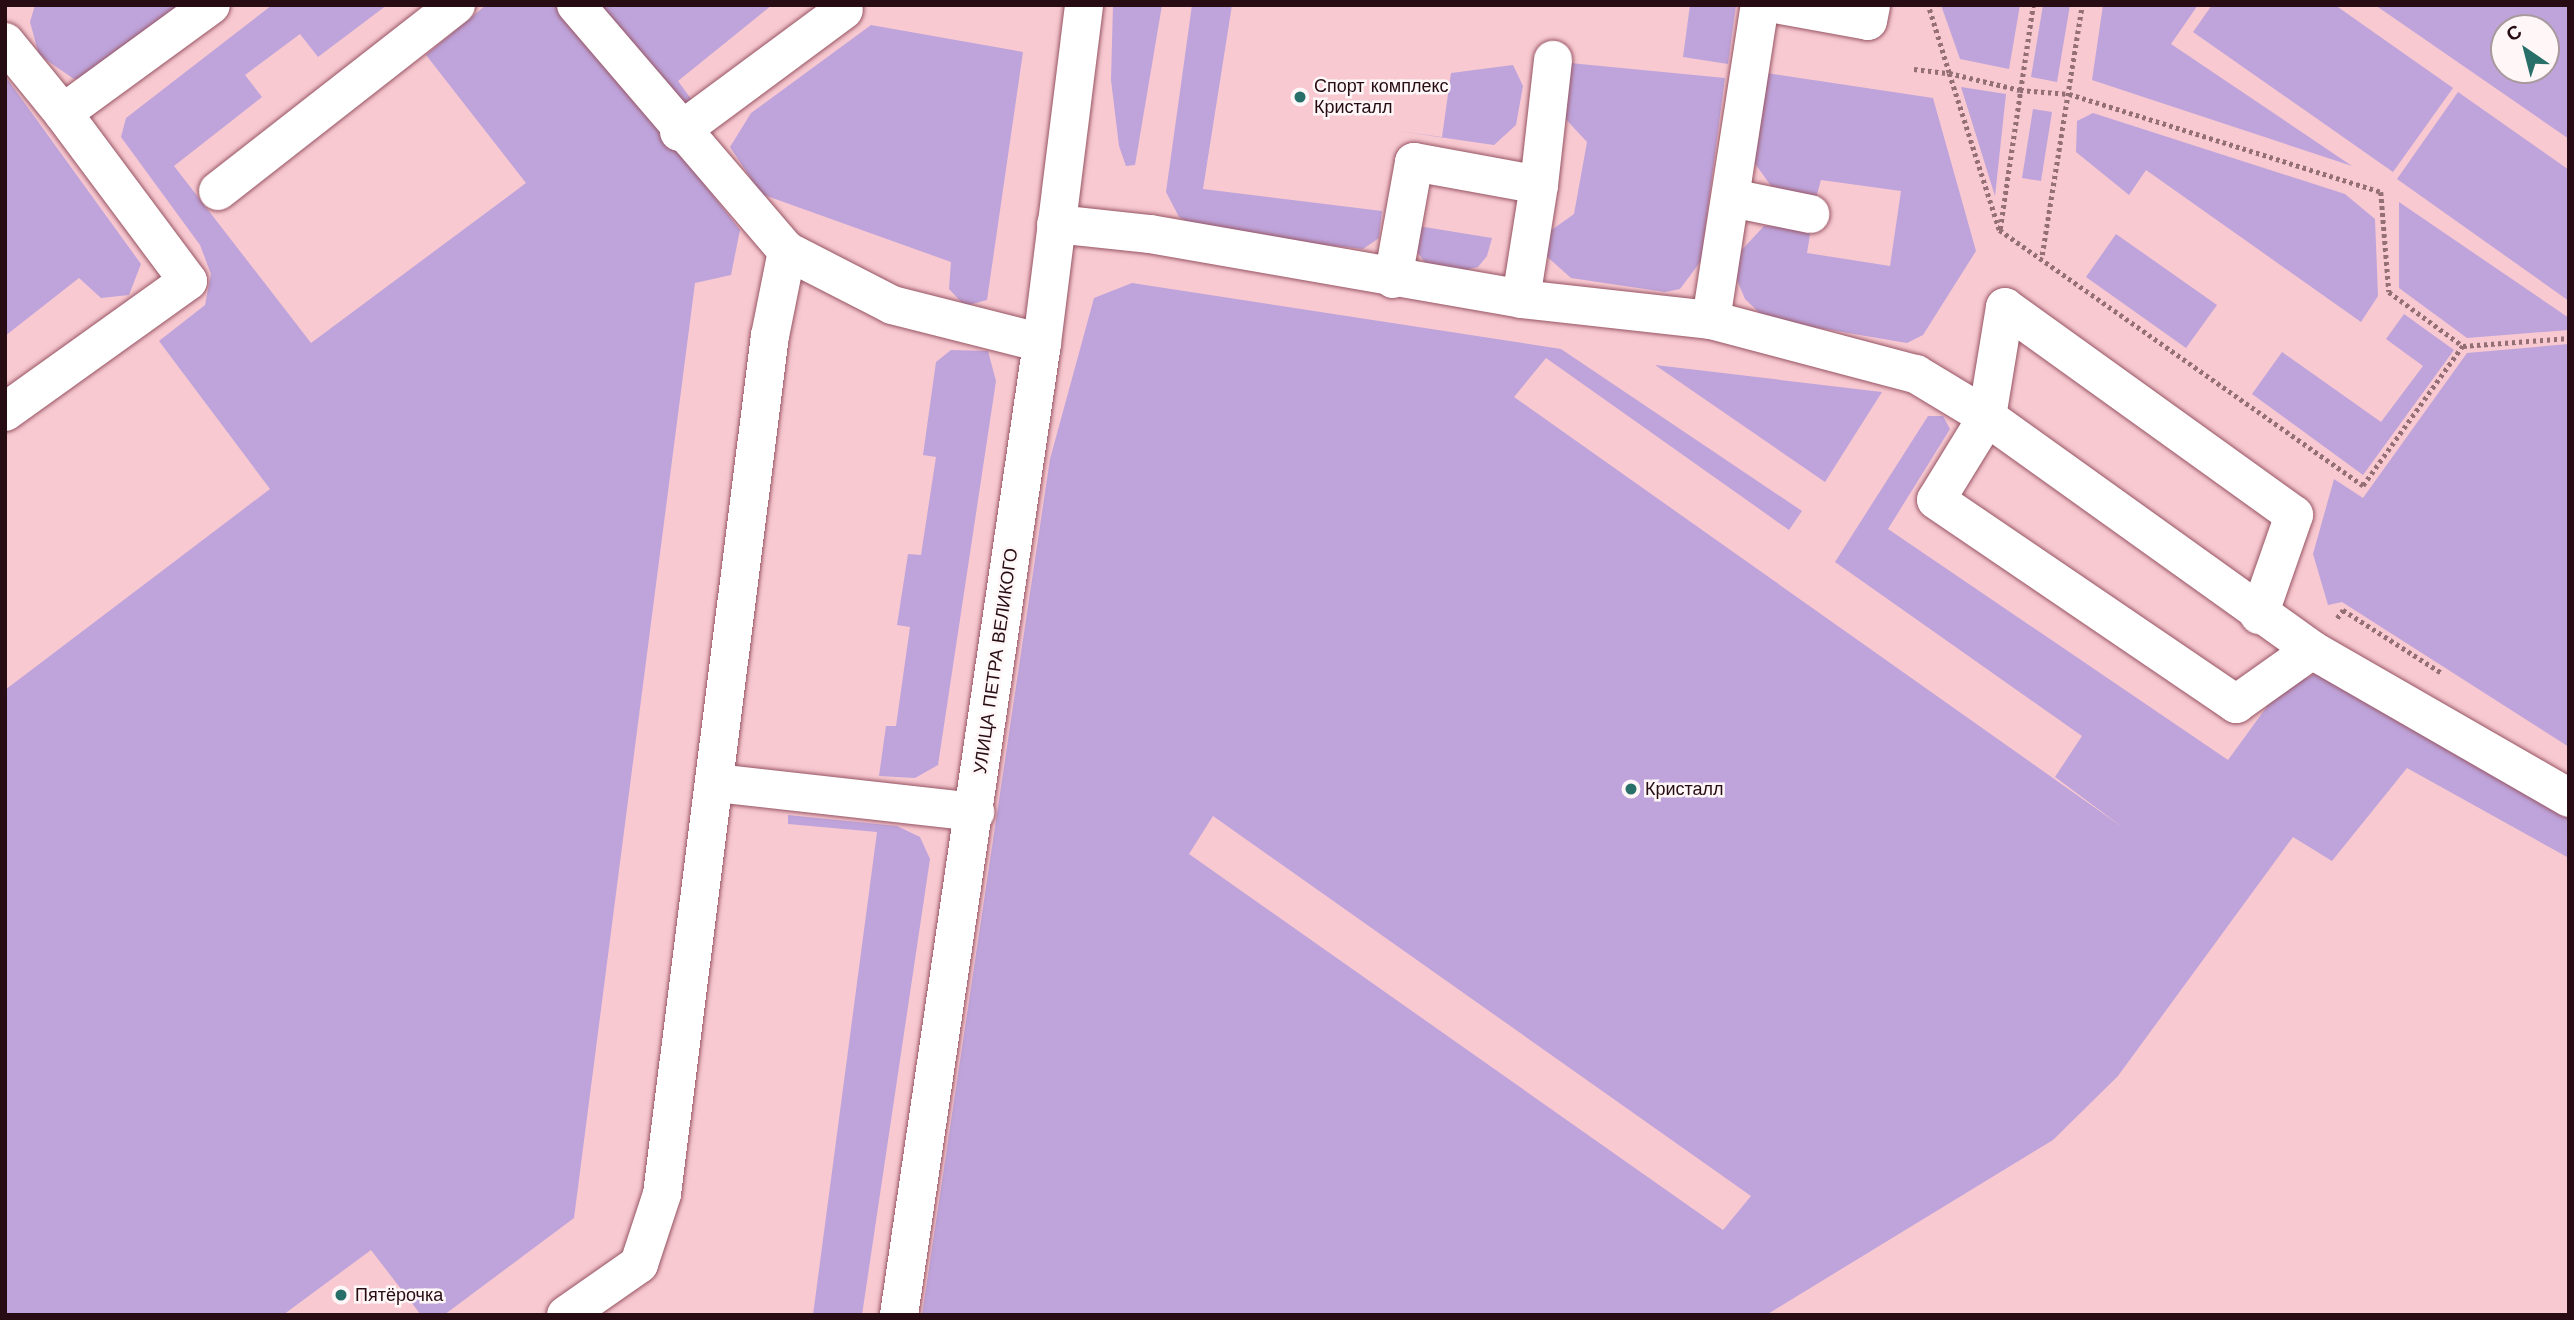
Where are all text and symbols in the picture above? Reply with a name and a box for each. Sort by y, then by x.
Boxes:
north arrow [2490,14,2560,84]
text: С [2502,20,2526,46]
place label: Спорт комплекс Кристалл [1314,76,1449,119]
marker: Спорт комплекс Кристалл [1292,89,1308,105]
street label: УЛИЦА ПЕТРА ВЕЛИКОГО [969,547,1023,775]
place label: Кристалл [1645,778,1724,800]
marker: Кристалл [1623,781,1639,797]
place label: Пятёрочка [355,1284,443,1306]
marker: Пятёрочка [333,1287,349,1303]

